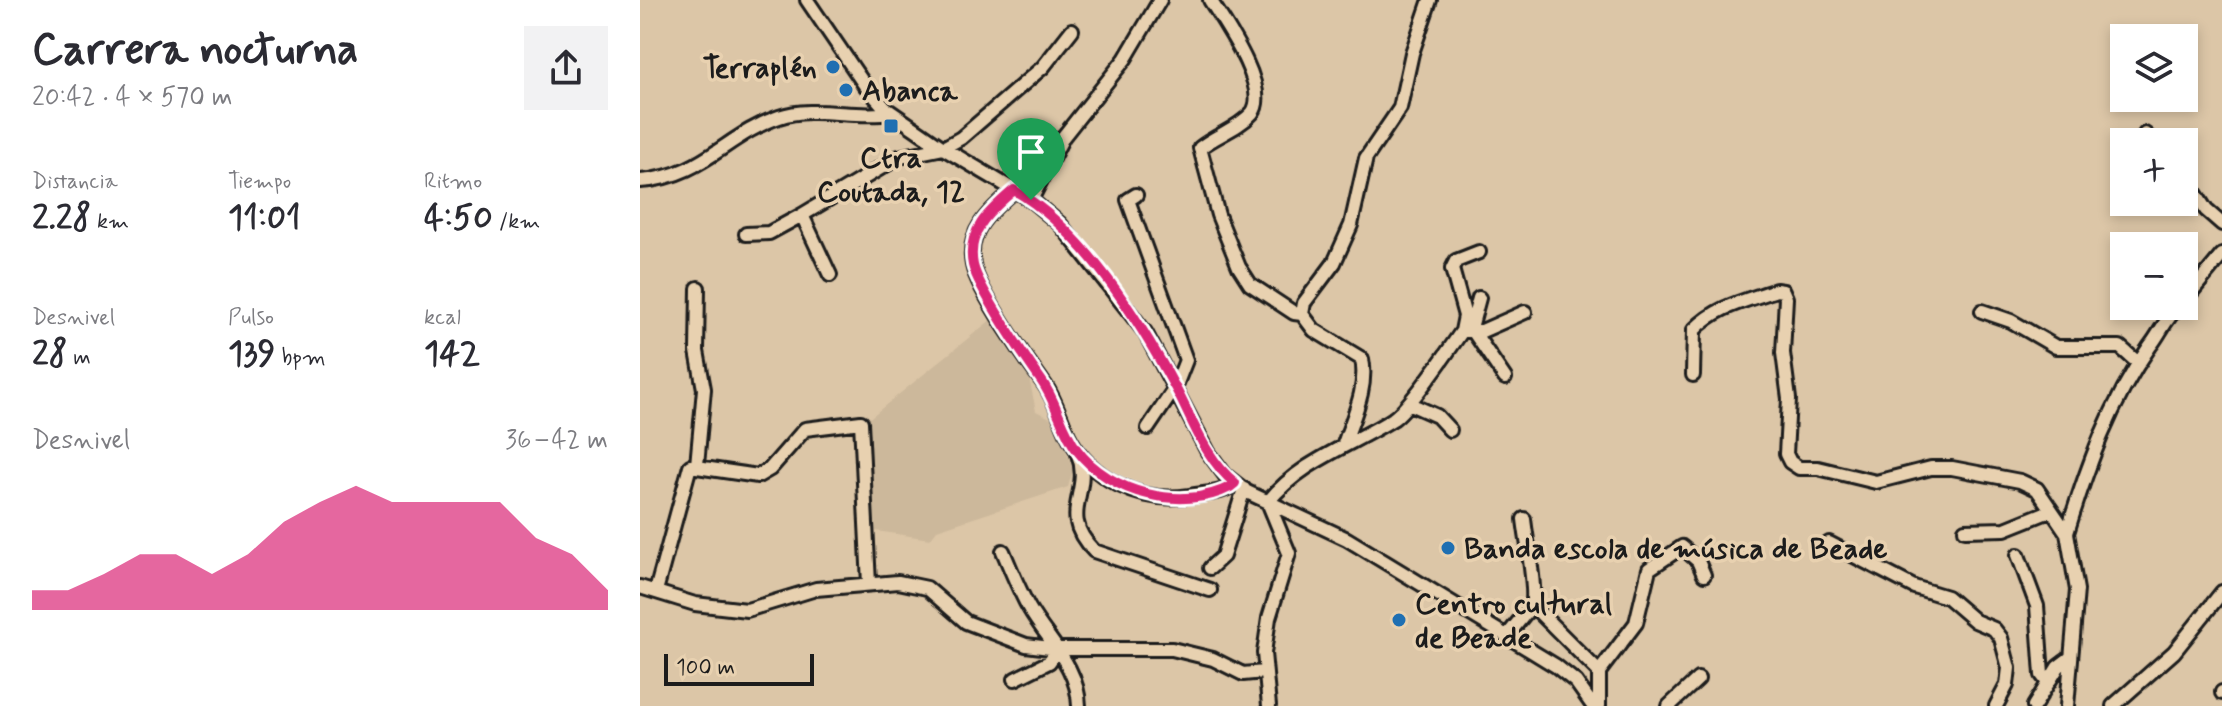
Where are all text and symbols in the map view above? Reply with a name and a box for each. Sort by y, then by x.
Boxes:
text: Carrera nocturna [32,22,358,80]
map controls [2110,24,2198,320]
button: layers [2110,24,2198,112]
button: share [524,26,608,110]
place label: Terraplén [703,49,817,88]
marker: Terraplén [824,58,842,76]
place label: Abanca [862,72,959,111]
text: 20:42 · 4 × 570 m [32,81,233,115]
marker: Abanca [837,81,855,99]
marker: Ctra Coutada, 12 [882,117,900,135]
pin [997,118,1065,200]
button: + [2110,128,2198,216]
icon: arrive [1009,130,1053,174]
place label: Ctra Coutada, 12 [817,139,965,212]
text: Distancia [32,168,118,196]
text: Tiempo [228,168,291,196]
text: Ritmo [424,168,482,196]
text: 2.28 [32,196,91,241]
text: 11:01 [228,196,301,241]
text: 4:50 [424,196,493,241]
text: km [91,208,129,236]
text: /km [493,208,540,236]
button: − [2110,232,2198,320]
text: Desnivel [32,304,115,332]
text: Pulso [228,304,274,332]
text: kcal [424,304,461,332]
text: 28 [32,332,67,377]
text: 139 [228,332,275,377]
text: 142 [424,332,480,377]
text: m [67,344,91,372]
text: bpm [275,344,326,372]
text: Desnivel [32,424,130,458]
text: 36–42 m [505,424,608,458]
place label: Banda escola de música de Beade [1464,530,1887,569]
marker: Banda escola de música de Beade [1439,539,1457,557]
place label: Centro cultural de Beade [1415,585,1612,658]
marker: Centro cultural de Beade [1390,611,1408,629]
scale bar [664,650,814,686]
text: 100 m [676,654,735,682]

